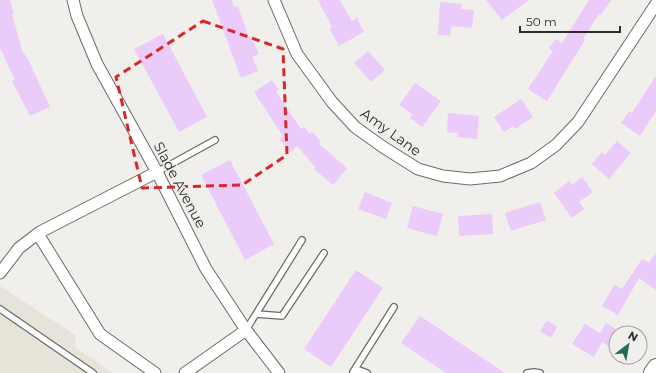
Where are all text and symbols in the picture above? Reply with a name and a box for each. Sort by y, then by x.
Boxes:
scale bar [520,8,620,34]
text: 50 m [526,14,557,29]
street label: Amy Lane [357,104,425,160]
street label: Slade Avenue [150,139,210,231]
north arrow [608,325,648,365]
text: N [626,328,641,345]

